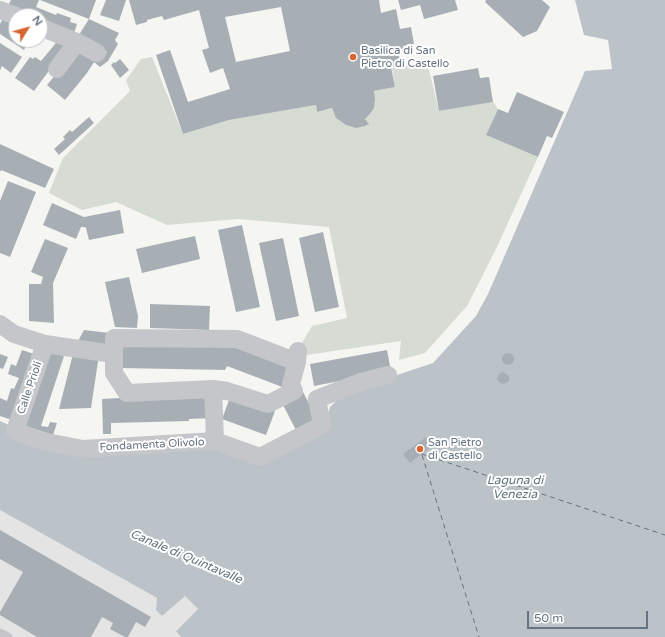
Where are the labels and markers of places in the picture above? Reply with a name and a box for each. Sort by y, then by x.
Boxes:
place label: Basilica di San Pietro di Castello [361,44,449,70]
marker: Basilica di San Pietro di Castello [348,52,358,62]
place label: San Pietro di Castello [428,436,482,462]
marker: San Pietro di Castello [415,444,425,454]

